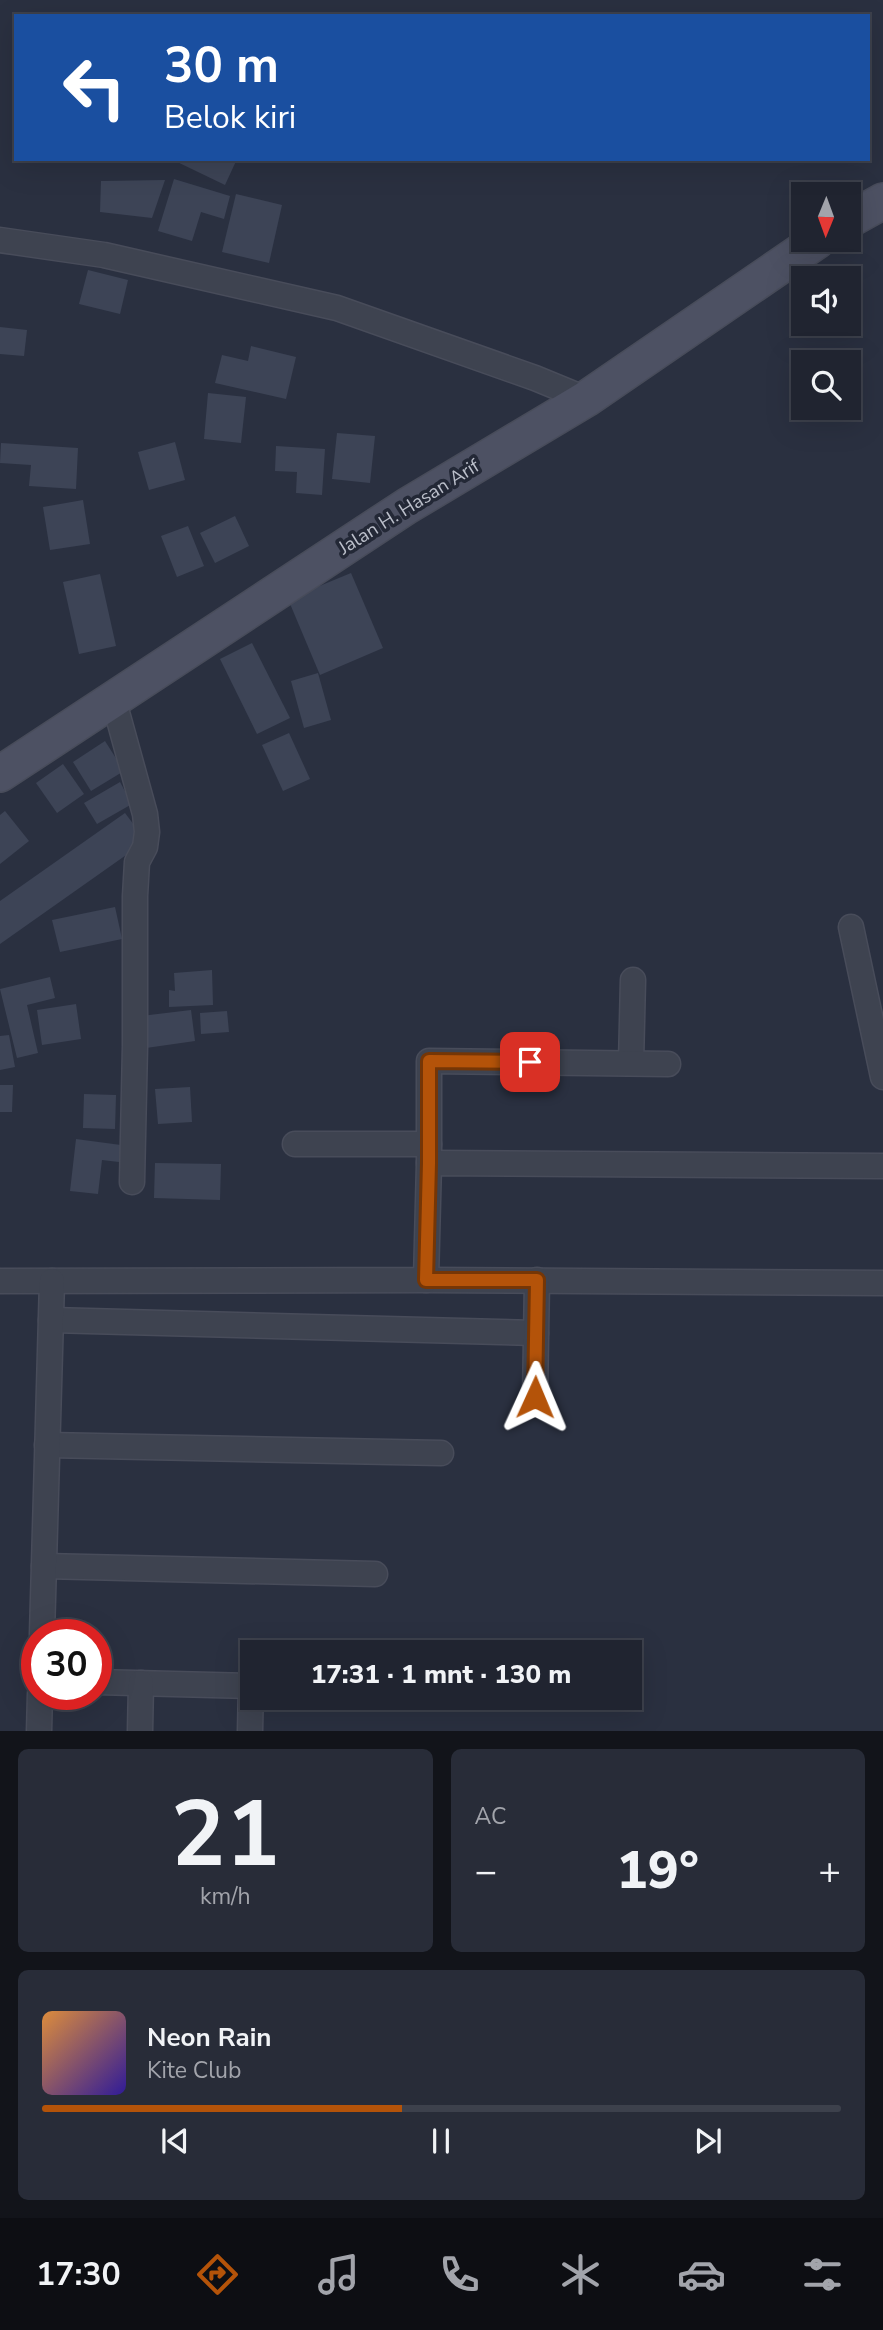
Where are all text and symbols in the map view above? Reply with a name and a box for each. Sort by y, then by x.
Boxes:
text: 30 m [164,32,279,99]
icon: left [49,42,140,133]
text: Belok kiri [164,96,296,139]
north arrow [791,182,861,252]
map controls [791,182,861,420]
button: sound [791,266,861,336]
button: search [791,350,861,420]
street label: Jalan H. Hasan Arif [333,453,485,561]
pin [500,1032,560,1092]
icon: arrive [511,1043,549,1081]
position arrow [498,1360,572,1434]
speed limit sign: 30 [21,1619,112,1710]
text: 17:31 · 1 mnt · 130 m [311,1657,571,1692]
text: 21 [171,1773,280,1897]
text: AC [475,1801,506,1832]
text: 19° [617,1835,699,1906]
text: − [475,1846,497,1897]
text: + [818,1846,841,1897]
text: km/h [200,1881,251,1912]
text: Neon Rain [147,2020,272,2055]
text: Kite Club [147,2055,241,2086]
icon: previous [156,2122,194,2160]
icon: pause [422,2122,460,2160]
icon: next [689,2122,727,2160]
icon: directions [193,2250,242,2299]
icon: music [314,2250,363,2299]
icon: phone [435,2250,484,2299]
icon: climate [556,2250,605,2299]
icon: car [677,2250,726,2299]
icon: filters [798,2250,847,2299]
text: 17:30 [36,2253,121,2296]

